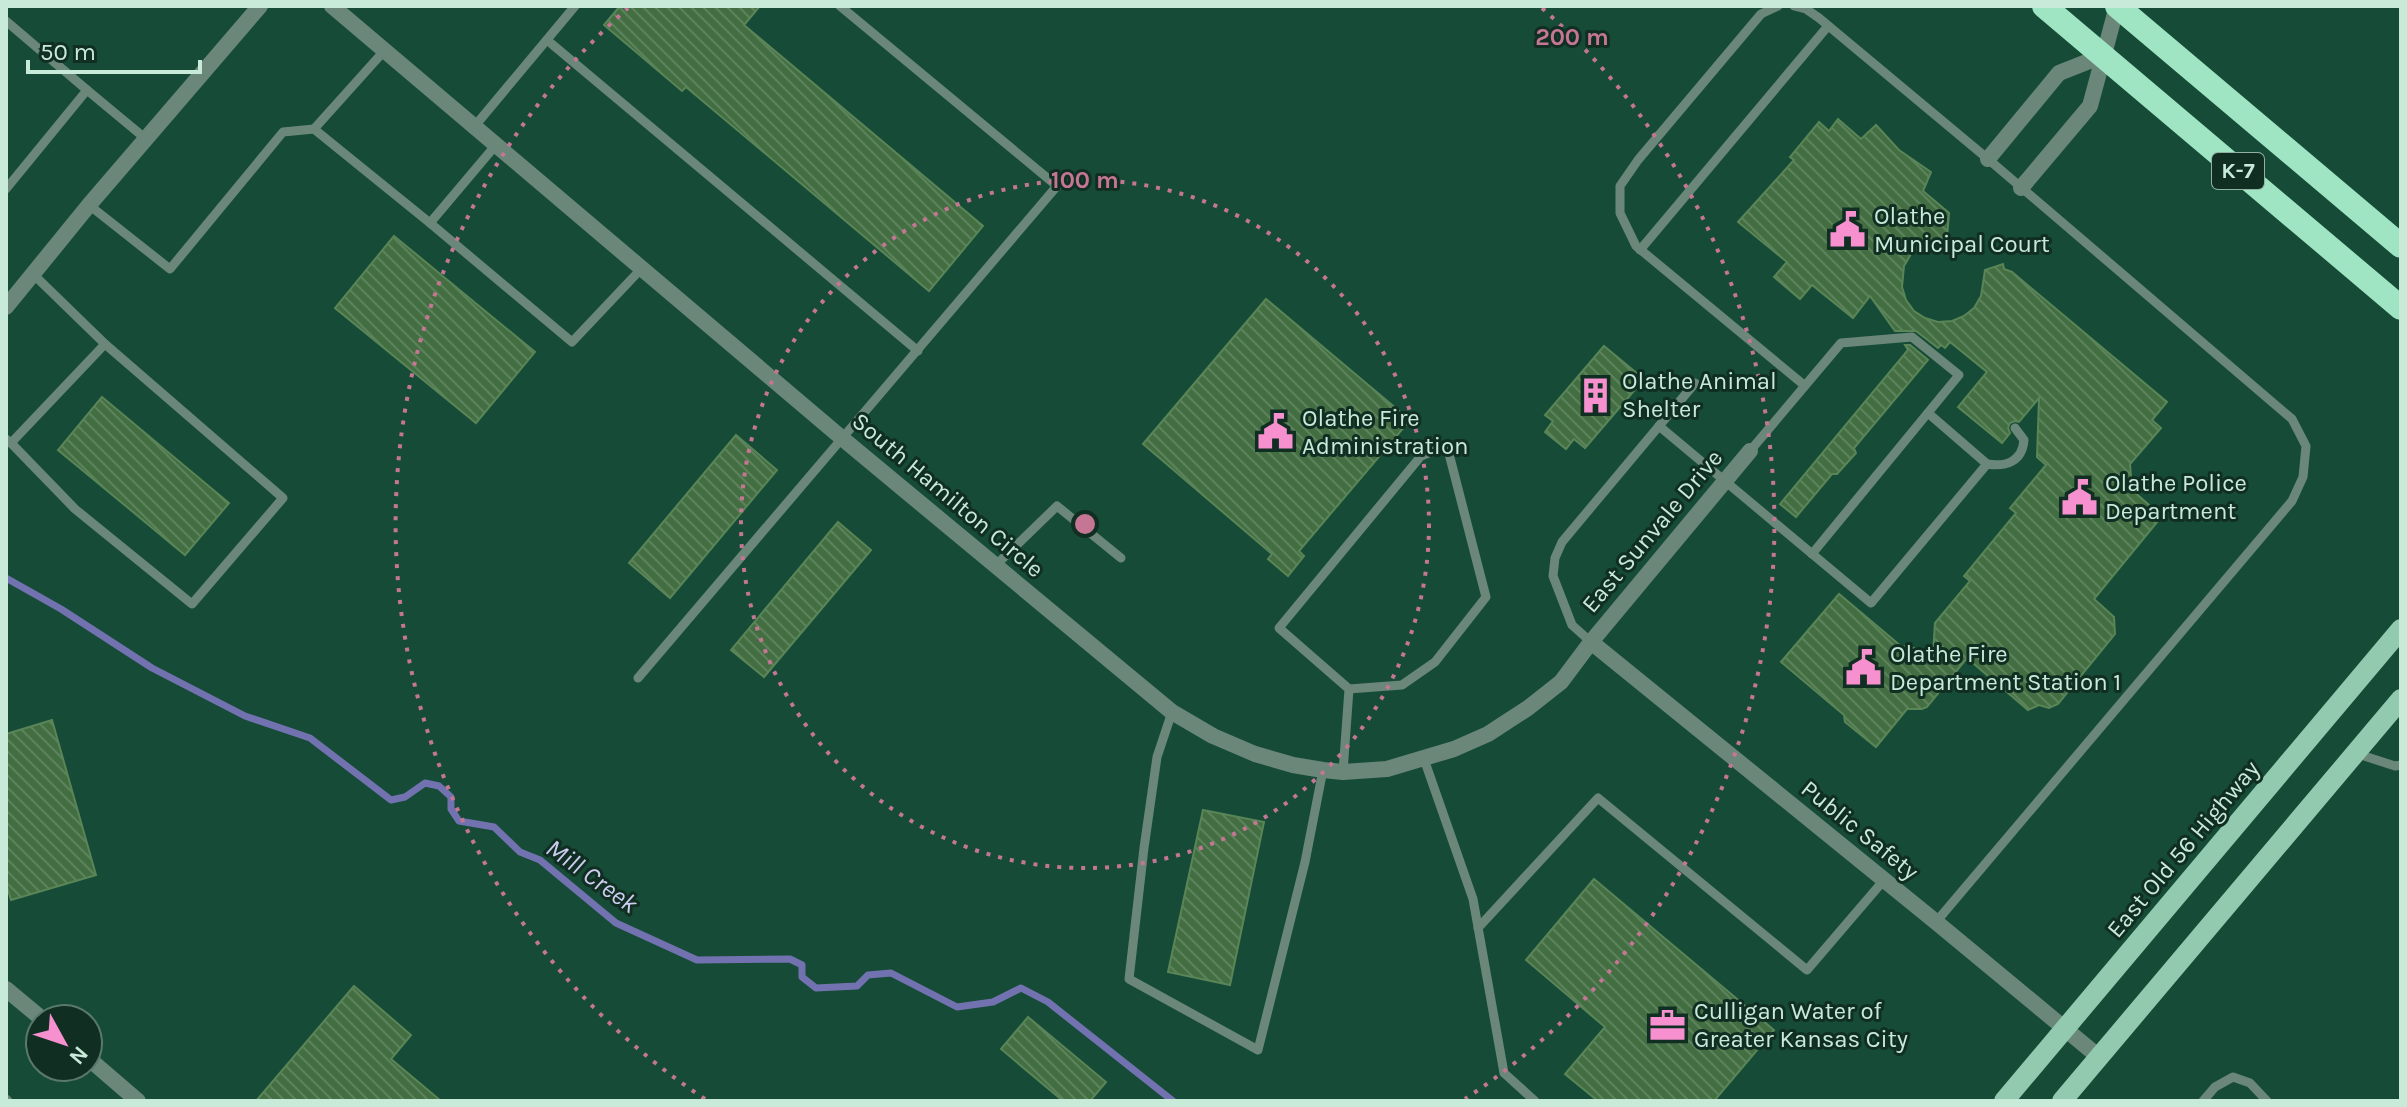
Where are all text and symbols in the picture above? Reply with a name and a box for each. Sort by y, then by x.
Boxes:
text: 200 m [1535,23,1609,51]
scale bar [28,24,200,74]
text: 50 m [40,38,96,66]
road number: K-7 [2212,153,2264,189]
text: 100 m [1051,166,1119,194]
place label: Olathe Municipal Court [1874,202,2050,258]
public building icon: Olathe Municipal Court [1829,211,1867,249]
place label: Olathe Animal Shelter [1622,367,1777,423]
building icon: Olathe Animal Shelter [1577,376,1615,414]
place label: Olathe Fire Administration [1302,404,1469,460]
street label: South Hamilton Circle [847,407,1049,583]
public building icon: Olathe Fire Administration [1257,413,1295,451]
street label: East Sunvale Drive [1576,444,1728,618]
place label: Olathe Police Department [2105,469,2247,525]
public building icon: Olathe Police Department [2060,478,2098,516]
centre of rings [1071,510,1099,538]
place label: Olathe Fire Department Station 1 [1890,640,2121,696]
public building icon: Olathe Fire Department Station 1 [1845,649,1883,687]
street label: East Old 56 Highway [2101,755,2265,943]
street label: Public Safety [1796,774,1924,886]
water label: Mill Creek [540,832,645,920]
place label: Culligan Water of Greater Kansas City [1694,997,1908,1053]
north arrow [24,1003,104,1083]
office icon: Culligan Water of Greater Kansas City [1649,1006,1687,1044]
text: N [64,1041,94,1070]

